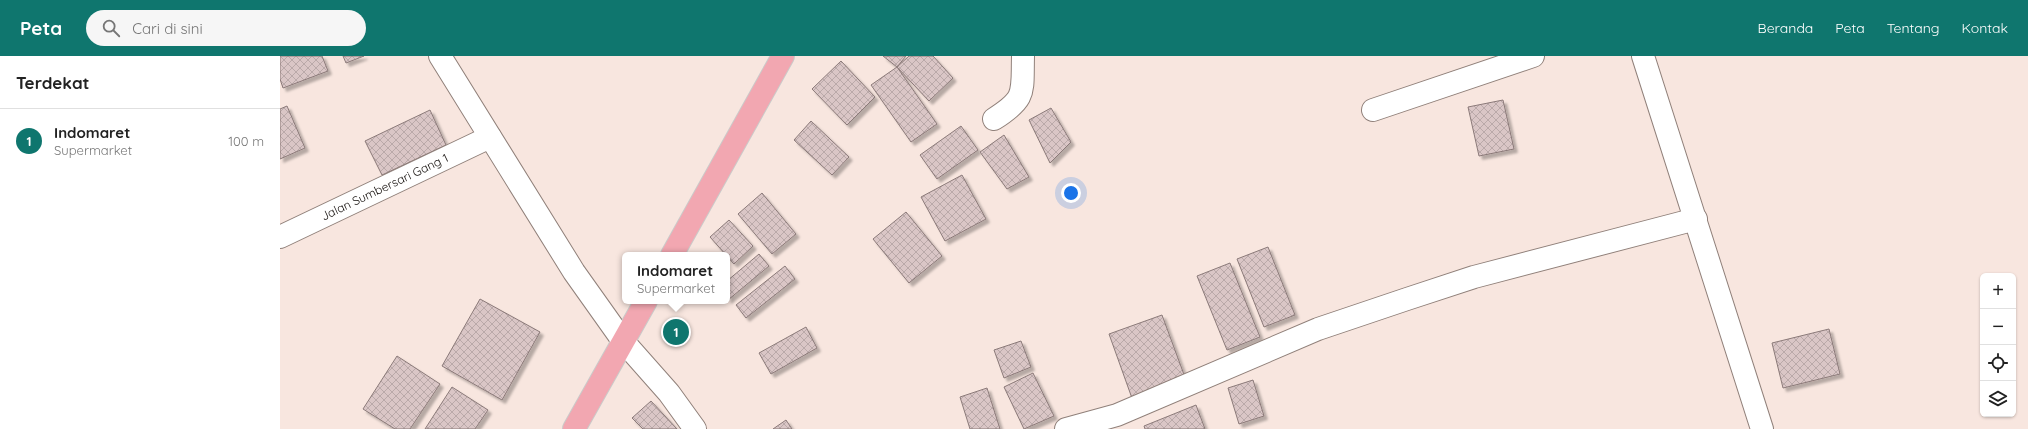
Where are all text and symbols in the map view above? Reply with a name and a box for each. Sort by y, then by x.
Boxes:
search box [86,10,366,46]
text: Peta [20,16,62,40]
icon: search [100,17,122,39]
text: Cari di sini [132,19,203,38]
text: Beranda [1758,19,1813,37]
text: Peta [1835,19,1865,37]
text: Tentang [1887,19,1940,37]
text: Kontak [1962,19,2008,37]
text: Terdekat [16,72,90,93]
text: Indomaret [54,123,130,142]
text: 1 [26,133,32,149]
text: 100 m [228,133,264,149]
text: Supermarket [54,142,132,158]
street label: Jalan Sumbersari Gang 1 [318,150,451,223]
your location [1061,183,1081,203]
popup [622,252,730,304]
text: Indomaret [637,261,713,280]
map controls [1980,273,2016,417]
button: + [1980,273,2016,309]
text: Supermarket [637,280,715,296]
button: − [1980,309,2016,345]
pin: 1 [663,317,689,347]
button: locate [1980,345,2016,381]
button: layers [1980,381,2016,417]

